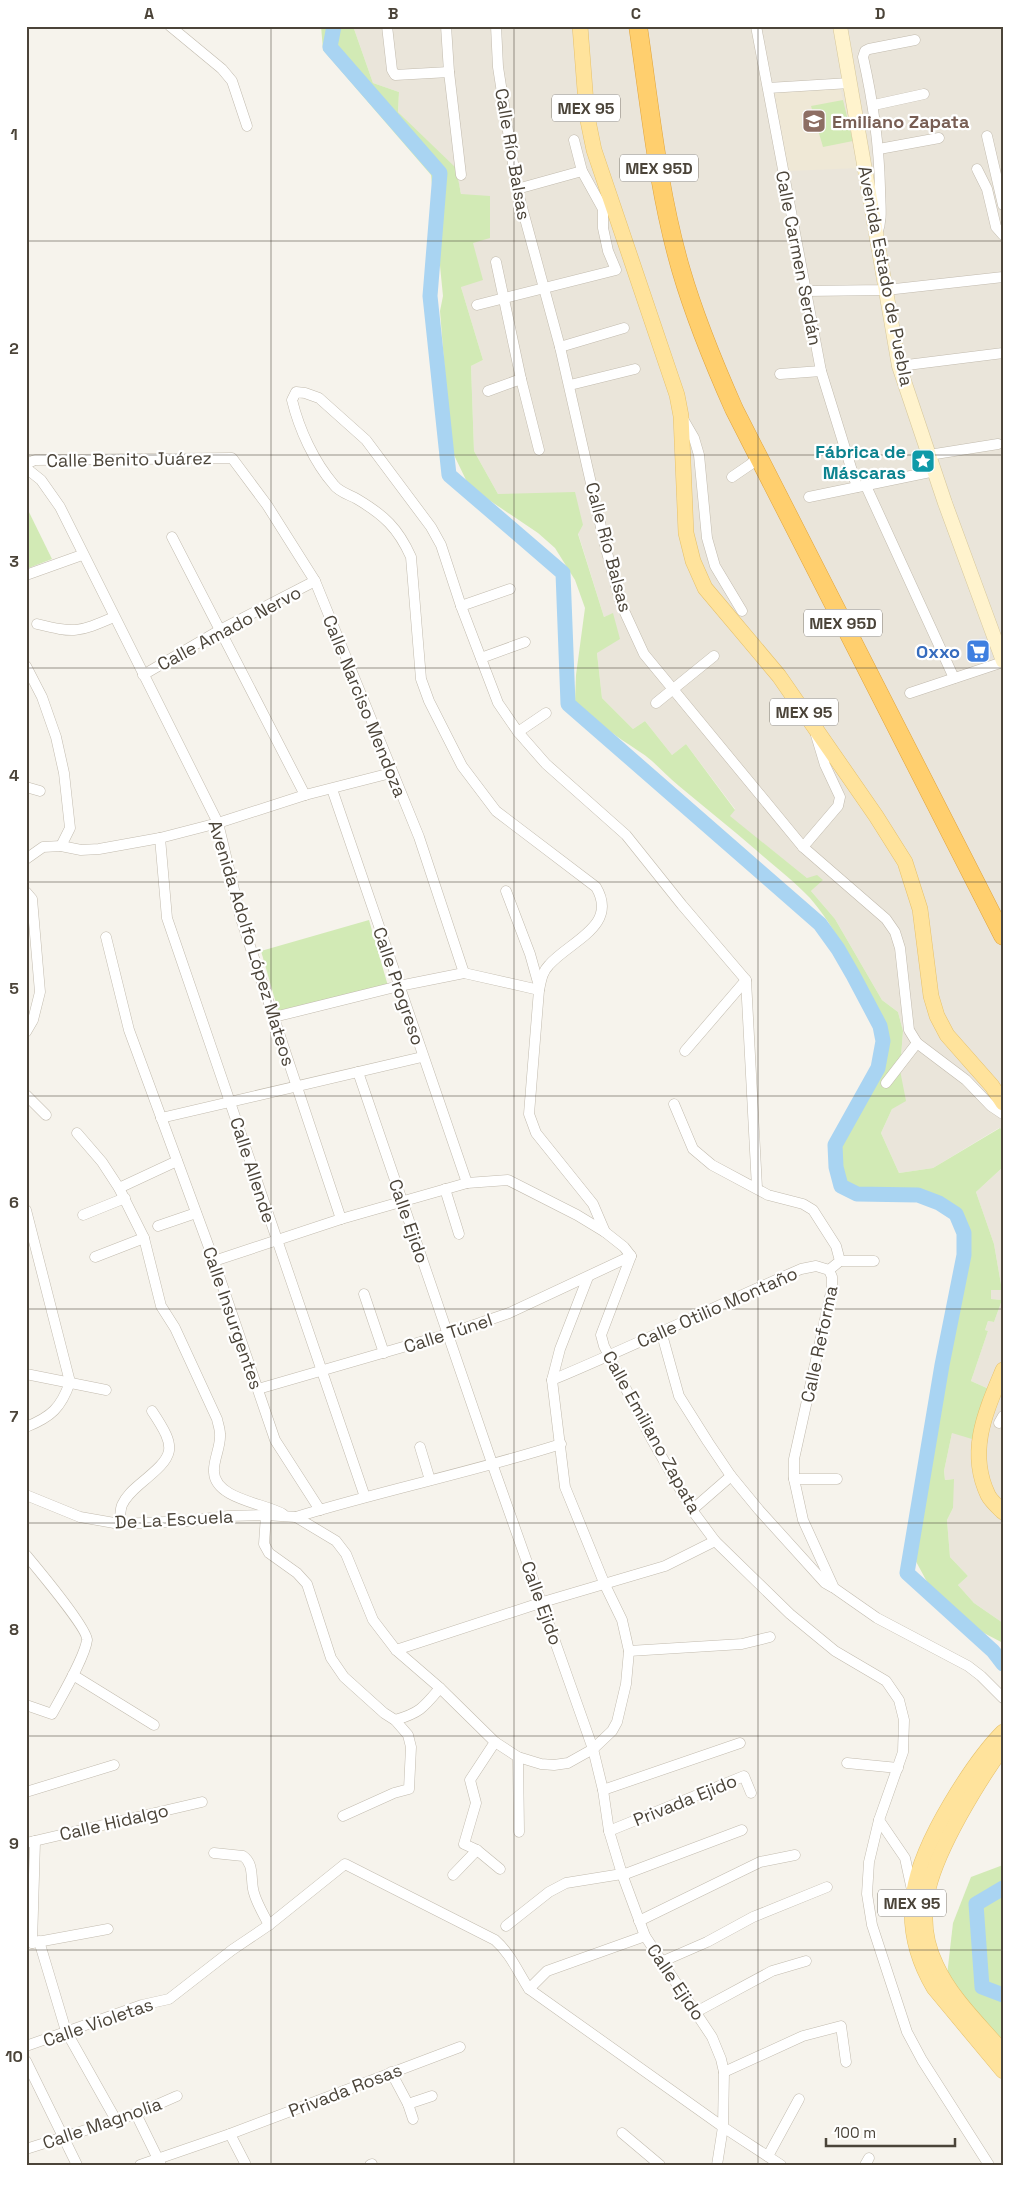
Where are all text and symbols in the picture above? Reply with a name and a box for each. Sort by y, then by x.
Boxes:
text: A [144,3,154,24]
text: B [388,3,398,24]
text: C [631,3,641,24]
text: D [875,3,885,24]
street label: Calle Río Balsas [490,86,536,222]
road number: MEX 95 [552,95,620,122]
school or university icon: Emiliano Zapata [801,108,827,134]
place label: Emiliano Zapata [832,110,970,133]
text: 1 [10,124,18,145]
road number: MEX 95D [620,154,698,182]
street label: Avenida Estado de Puebla [853,164,919,388]
street label: Calle Carmen Serdán [771,169,827,347]
text: 2 [9,338,19,359]
place label: Fábrica de Máscaras [815,440,906,484]
street label: Calle Benito Juárez [46,446,212,472]
place icon: Fábrica de Máscaras [910,448,936,474]
street label: Calle Río Balsas [581,480,637,614]
text: 3 [9,551,19,572]
street label: Calle Amado Nervo [153,580,305,676]
road number: MEX 95D [804,610,882,636]
street label: Calle Narciso Mendoza [318,612,412,800]
supermarket icon: Oxxo [965,638,991,664]
place label: Oxxo [916,640,960,663]
road number: MEX 95 [770,699,838,726]
text: 4 [9,765,19,786]
street label: Avenida Adolfo López Mateos [204,817,300,1069]
street label: Calle Progreso [368,924,430,1048]
text: 5 [9,978,19,999]
street label: Calle Allende [225,1114,281,1226]
street label: Calle Ejido [384,1176,434,1266]
text: 6 [9,1192,19,1213]
street label: Calle Insurgentes [198,1244,268,1392]
street label: Calle Otilio Montaño [633,1261,801,1353]
street label: Calle Reforma [795,1283,843,1405]
street label: Calle Túnel [401,1308,495,1358]
street label: Calle Emiliano Zapata [598,1347,706,1517]
text: 7 [10,1406,19,1427]
street label: De La Escuela [114,1504,234,1534]
street label: Calle Ejido [516,1558,568,1648]
text: 8 [9,1619,19,1640]
street label: Privada Ejido [630,1769,740,1831]
street label: Calle Hidalgo [57,1798,171,1846]
text: 9 [9,1833,19,1854]
road number: MEX 95 [878,1890,946,1916]
street label: Calle Ejido [642,1939,710,2025]
street label: Calle Violetas [40,1992,156,2052]
text: 10 [5,2046,23,2067]
street label: Privada Rosas [285,2058,405,2122]
street label: Calle Magnolia [39,2092,165,2154]
scale bar [826,2116,955,2148]
text: 100 m [834,2123,876,2142]

